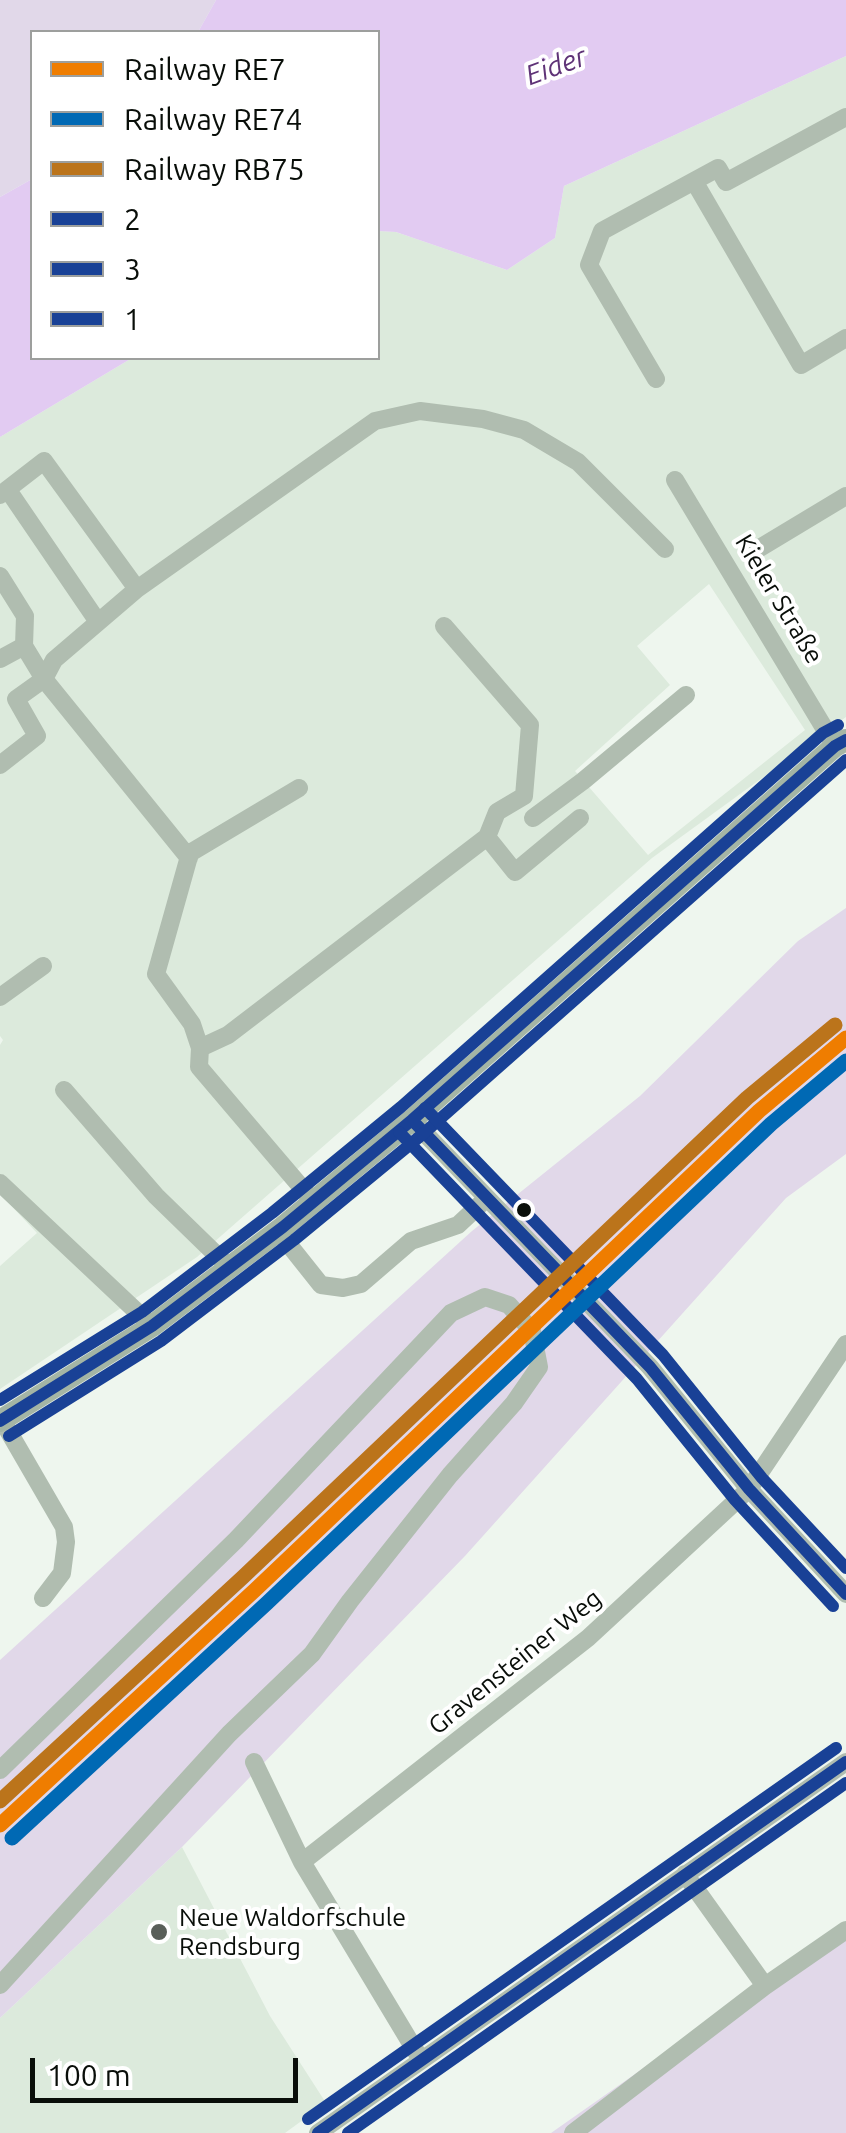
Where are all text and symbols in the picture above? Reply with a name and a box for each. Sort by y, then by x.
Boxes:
legend [30,30,380,360]
water label: Eider [521,40,591,92]
text: Railway RE7 [124,52,286,86]
text: Railway RE74 [124,102,303,136]
text: Railway RB75 [124,152,305,186]
text: 2 [124,202,141,236]
text: 3 [124,252,141,286]
text: 1 [124,302,141,336]
street label: Kieler Straße [729,529,829,669]
unlabelled marker [514,1200,534,1220]
street label: Gravensteiner Weg [422,1583,608,1741]
place label: Neue Waldorfschule Rendsburg [179,1903,406,1962]
marker: Neue Waldorfschule Rendsburg [148,1921,170,1943]
scale bar [35,2038,302,2100]
text: 100 m [47,2058,131,2092]

